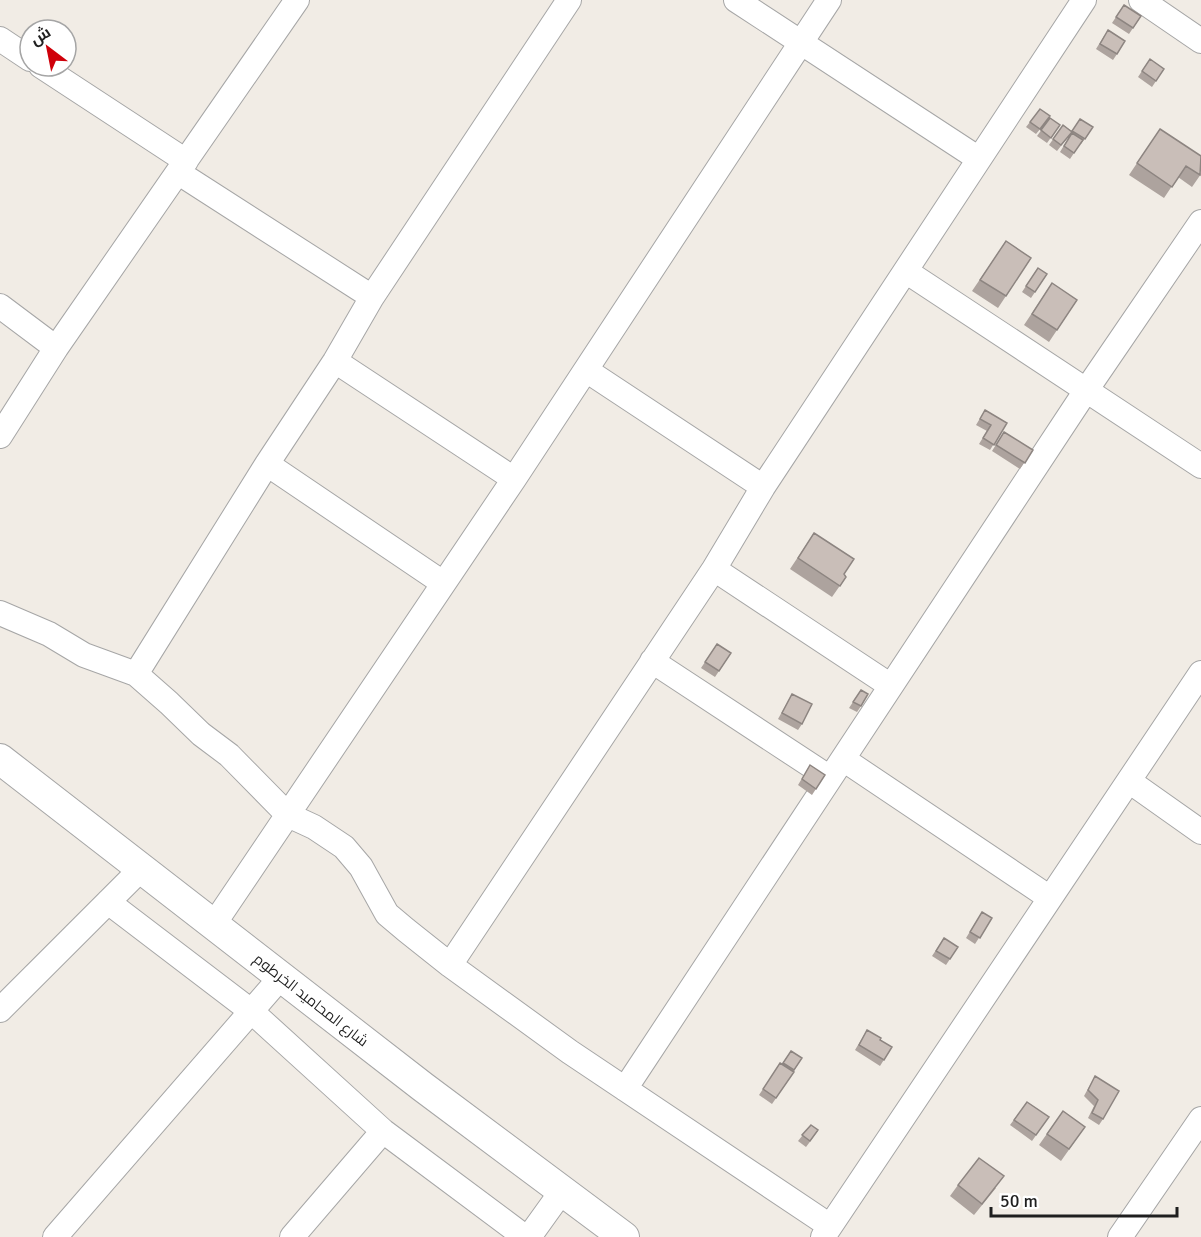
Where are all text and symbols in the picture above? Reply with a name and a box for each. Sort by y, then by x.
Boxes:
north arrow [18,18,78,78]
text: ش [27,22,55,50]
street label: شارع المحاميد الخرطوم [249,950,372,1052]
scale bar [991,1180,1177,1218]
text: 50 m [1000,1190,1038,1212]

